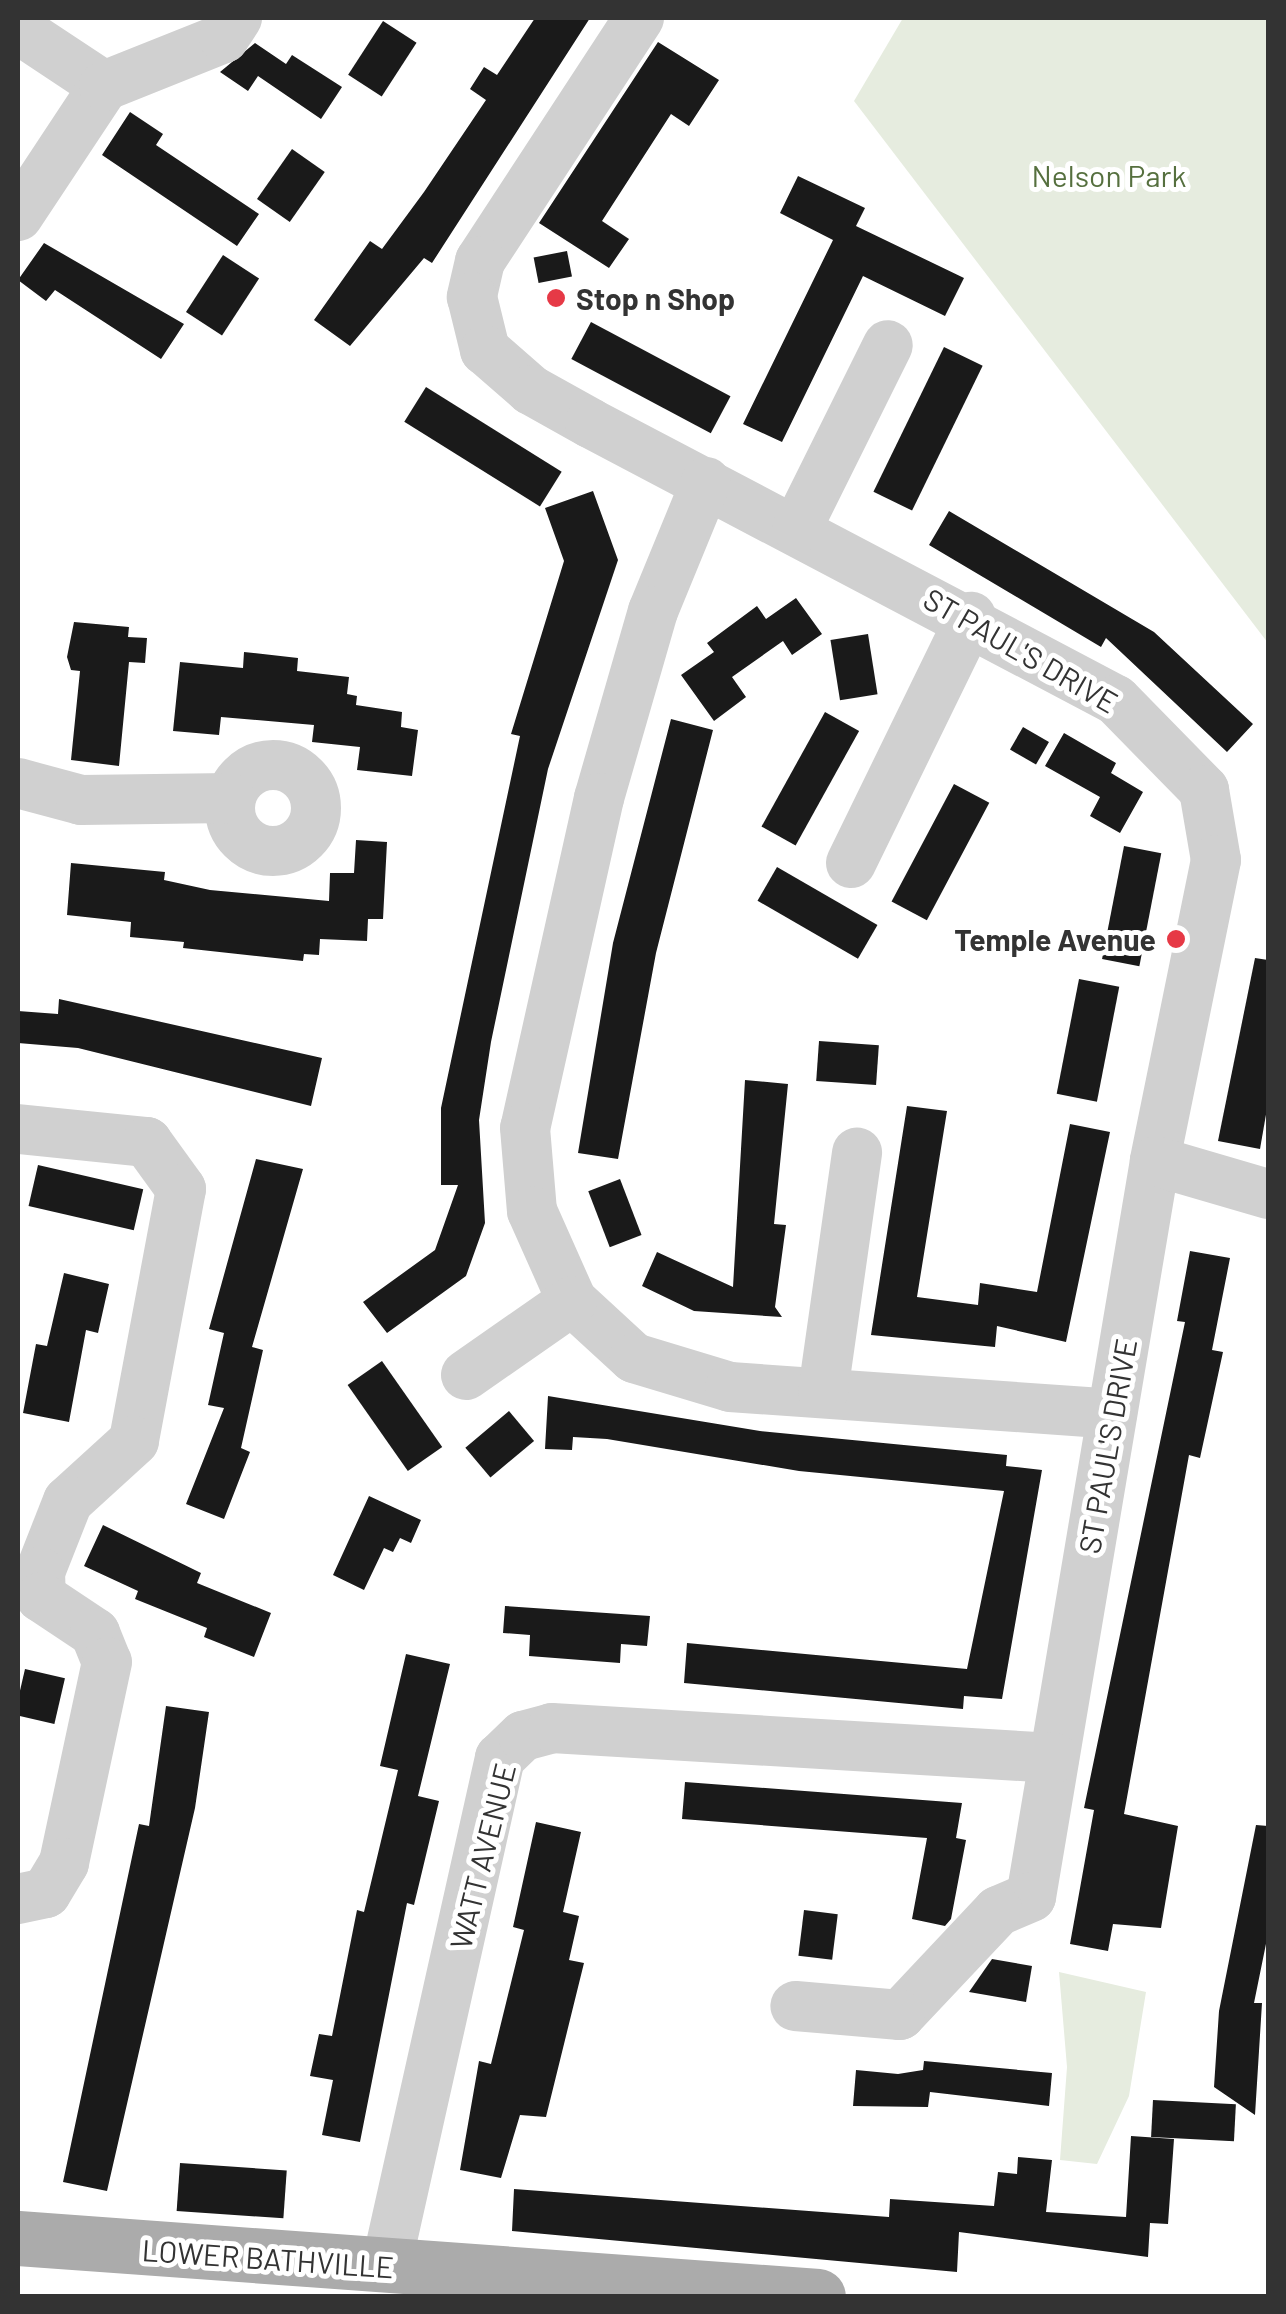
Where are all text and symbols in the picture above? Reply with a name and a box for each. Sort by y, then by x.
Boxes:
park label: Nelson Park [1031,157,1187,193]
place label: Stop n Shop [576,280,735,316]
marker: Stop n Shop [545,287,567,309]
street label: ST PAUL'S DRIVE [918,580,1124,720]
place label: Temple Avenue [954,921,1156,957]
marker: Temple Avenue [1165,928,1187,950]
street label: ST PAUL'S DRIVE [1070,1336,1144,1556]
street label: WATT AVENUE [442,1759,522,1953]
street label: LOWER BATHVILLE [141,2231,395,2285]

